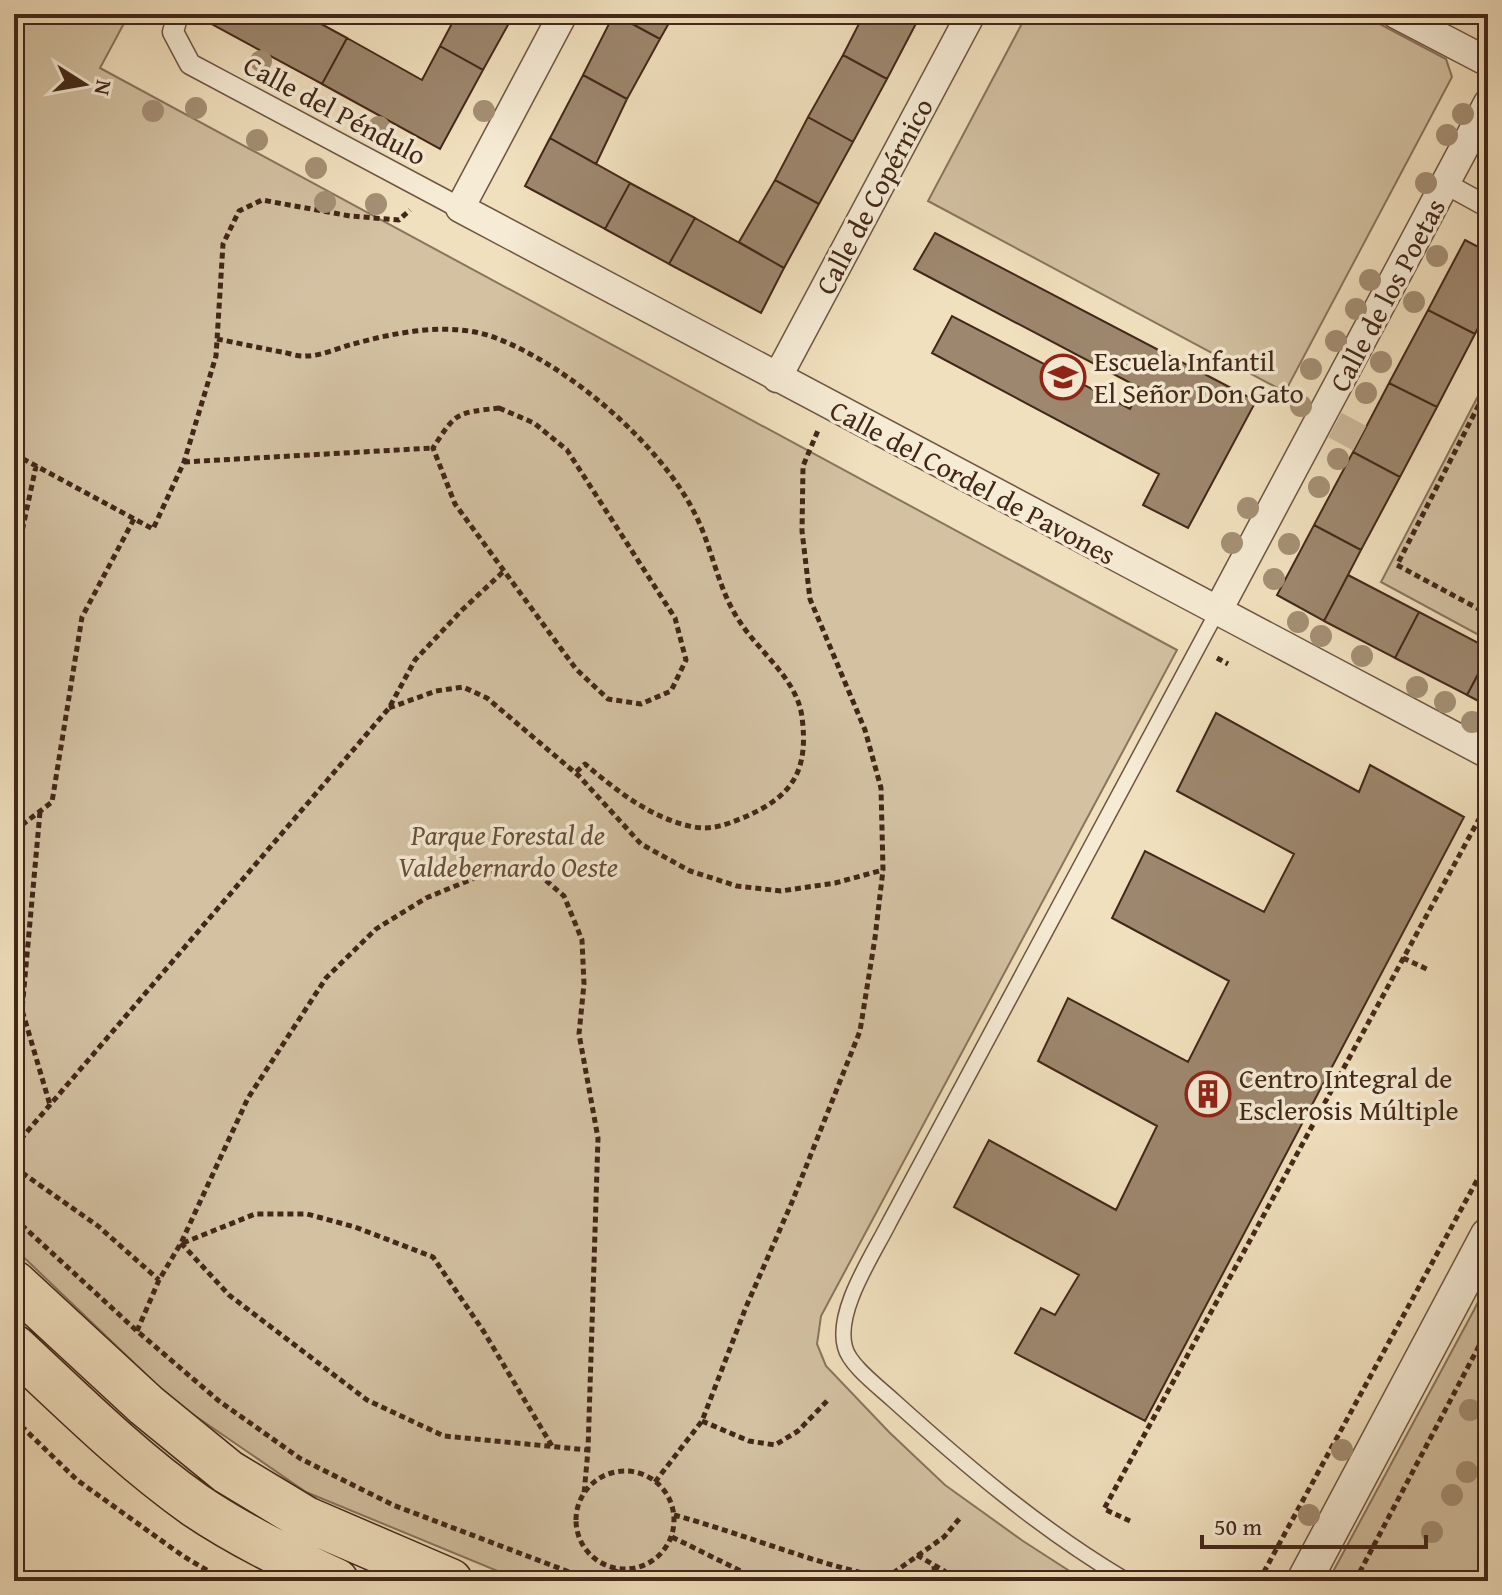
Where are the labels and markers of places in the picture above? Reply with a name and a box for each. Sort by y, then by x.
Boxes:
place label: Escuela Infantil El Señor Don Gato [1094,340,1304,413]
school or university icon: Escuela Infantil El Señor Don Gato [1039,353,1087,401]
place label: Centro Integral de Esclerosis Múltiple [1239,1057,1459,1130]
building icon: Centro Integral de Esclerosis Múltiple [1184,1070,1232,1118]

